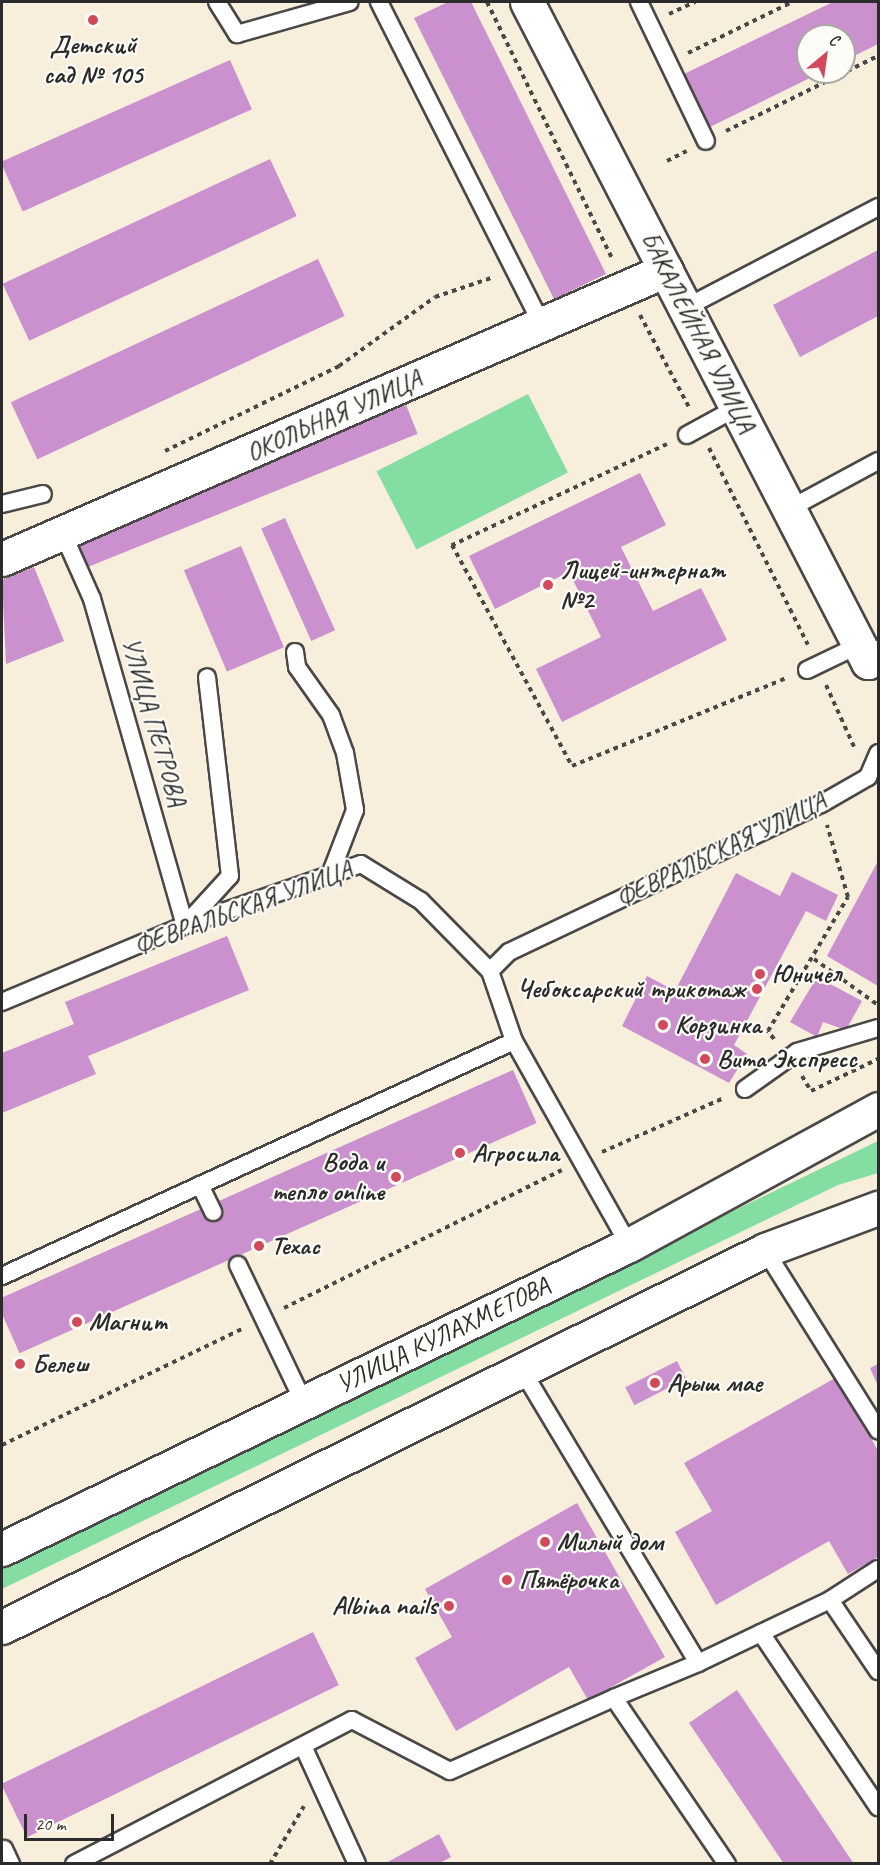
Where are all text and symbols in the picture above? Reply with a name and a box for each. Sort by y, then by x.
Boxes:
marker: Детский сад № 105 [86,13,100,27]
north arrow [796,24,856,84]
place label: Детский сад № 105 [43,29,143,90]
text: С [825,29,842,51]
street label: БАКАЛЕЙНАЯ УЛИЦА [634,227,762,437]
street label: ОКОЛЬНАЯ УЛИЦА [241,363,427,469]
place label: Лицей-интернат №2 [560,554,725,616]
marker: Лицей-интернат №2 [541,578,555,592]
street label: УЛИЦА ПЕТРОВА [115,634,193,810]
street label: ФЕВРАЛЬСКАЯ УЛИЦА [611,786,831,914]
street label: ФЕВРАЛЬСКАЯ УЛИЦА [130,854,356,962]
place label: Юничел [772,958,841,990]
marker: Юничел [753,967,767,981]
place label: Чебоксарский трикотаж [517,973,745,1005]
marker: Чебоксарский трикотаж [750,982,764,996]
place label: Корзинка [675,1009,761,1041]
marker: Корзинка [656,1018,670,1032]
place label: Вита Экспресс [717,1043,855,1075]
marker: Вита Экспресс [698,1052,712,1066]
place label: Агросила [472,1137,559,1169]
place label: Вода и тепло online [272,1146,384,1208]
marker: Агросила [453,1146,467,1160]
marker: Вода и тепло online [389,1170,403,1184]
place label: Техас [271,1230,320,1262]
marker: Техас [252,1239,266,1253]
street label: УЛИЦА КУЛАХМЕТОВА [332,1270,554,1400]
place label: Магнит [89,1306,168,1338]
marker: Магнит [70,1315,84,1329]
place label: Белеш [32,1348,89,1380]
marker: Белеш [13,1357,27,1371]
place label: Арыш мае [667,1367,760,1399]
marker: Арыш мае [648,1376,662,1390]
place label: Милый дом [557,1526,663,1558]
marker: Милый дом [538,1535,552,1549]
place label: Пятёрочка [519,1564,619,1596]
marker: Пятёрочка [500,1573,514,1587]
place label: Albina nails [331,1590,437,1622]
marker: Albina nails [442,1599,456,1613]
scale bar [27,1802,117,1840]
text: 20 m [35,1813,66,1835]

